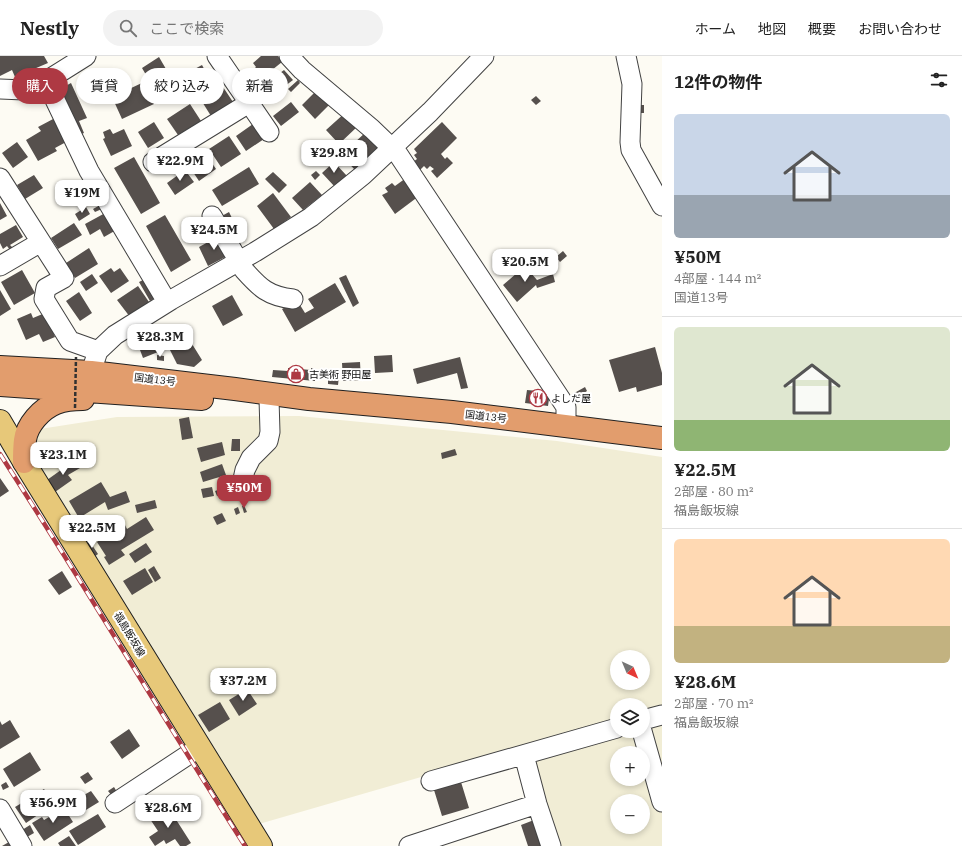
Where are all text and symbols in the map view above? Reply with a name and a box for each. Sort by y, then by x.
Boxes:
search box [103,10,383,46]
text: Nestly [20,16,79,40]
icon: search [117,17,139,39]
text: ここで検索 [149,19,224,38]
text: ホーム [694,20,736,38]
text: 地図 [758,20,786,38]
text: 概要 [808,20,836,38]
text: お問い合わせ [858,20,942,38]
chip: 購入 [12,68,68,104]
chip: 賃貸 [76,68,132,104]
chip: 絞り込み [140,68,224,104]
chip: 新着 [232,68,288,104]
icon: filters [928,69,950,91]
text: 12件の物件 [674,71,762,93]
pin: ¥29.8M [301,140,367,174]
icon: home [776,140,848,212]
text: ¥29.8M [310,144,358,161]
pin: ¥22.9M [147,148,213,182]
text: ¥22.9M [156,152,204,169]
pin: ¥19M [58,180,106,214]
text: ¥19M [64,184,100,201]
pin: ¥24.5M [181,217,247,251]
text: ¥24.5M [190,221,238,238]
text: ¥50M [674,246,721,268]
pin: ¥20.5M [492,249,558,283]
text: ¥20.5M [501,253,549,270]
text: 4部屋 · 144 m² [674,270,761,287]
text: 国道13号 [674,289,729,306]
pin: ¥28.3M [127,324,193,358]
text: ¥28.3M [136,328,184,345]
icon: home [776,353,848,425]
shop icon: 古美術 野田屋 [286,364,306,384]
place label: 古美術 野田屋 [309,368,371,381]
street label: 国道13号 [133,370,177,389]
restaurant icon: よしだ屋 [528,388,548,408]
place label: よしだ屋 [551,392,591,405]
street label: 国道13号 [464,407,508,426]
pin: ¥23.1M [30,442,96,476]
text: ¥23.1M [39,446,87,463]
text: ¥22.5M [674,459,736,481]
pin: ¥50M [220,475,268,509]
text: ¥50M [226,479,262,496]
text: 2部屋 · 80 m² [674,483,754,500]
text: 福島飯坂線 [674,502,739,519]
pin: ¥22.5M [59,515,125,549]
text: ¥22.5M [68,519,116,536]
icon: home [776,565,848,637]
street label: 福島飯坂線 [111,609,148,659]
north arrow [610,650,650,690]
map controls [610,650,650,834]
pin: ¥37.2M [210,668,276,702]
text: ¥28.6M [674,671,736,693]
text: ¥37.2M [219,672,267,689]
text: 2部屋 · 70 m² [674,695,754,712]
button: layers [610,698,650,738]
text: 福島飯坂線 [674,714,739,731]
button: + [610,746,650,786]
pin: ¥56.9M [20,790,86,824]
text: ¥56.9M [29,794,77,811]
button: − [610,794,650,834]
pin: ¥28.6M [135,795,201,829]
text: ¥28.6M [144,799,192,816]

